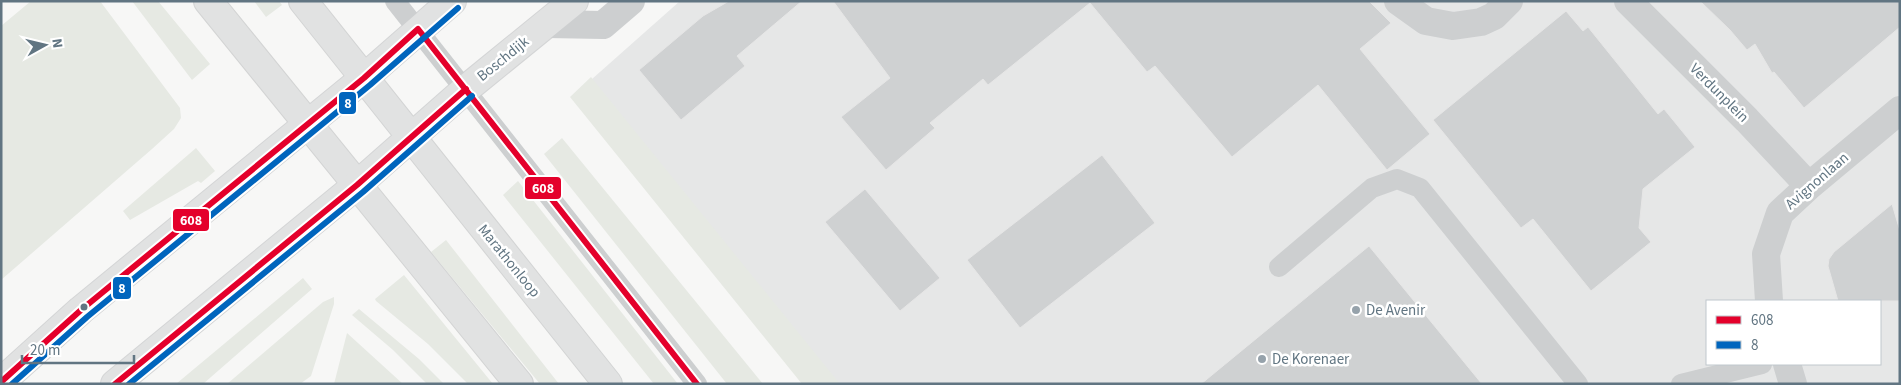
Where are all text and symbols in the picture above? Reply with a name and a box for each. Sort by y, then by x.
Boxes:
north arrow [20,20,70,70]
street label: Boschdijk [473,31,534,86]
text: N [46,37,67,49]
street label: Verdunplein [1685,59,1753,127]
line badge: 8 [338,91,357,115]
text: 8 [344,94,352,114]
street label: Avignonlaan [1781,147,1853,215]
line badge: 608 [524,176,562,200]
text: 608 [532,179,554,199]
line badge: 608 [172,208,210,232]
text: 608 [180,211,202,231]
street label: Marathonloop [473,220,545,302]
line badge: 8 [112,276,132,300]
text: 8 [118,279,126,299]
place label: De Avenir [1366,300,1426,321]
legend [1706,300,1881,365]
unlabelled marker [79,302,89,312]
marker: De Avenir [1350,304,1362,316]
text: 608 [1751,310,1773,331]
scale bar [22,332,135,364]
text: 8 [1751,335,1758,356]
text: 20 m [30,340,60,361]
place label: De Korenaer [1272,349,1350,370]
marker: De Korenaer [1256,353,1268,365]

